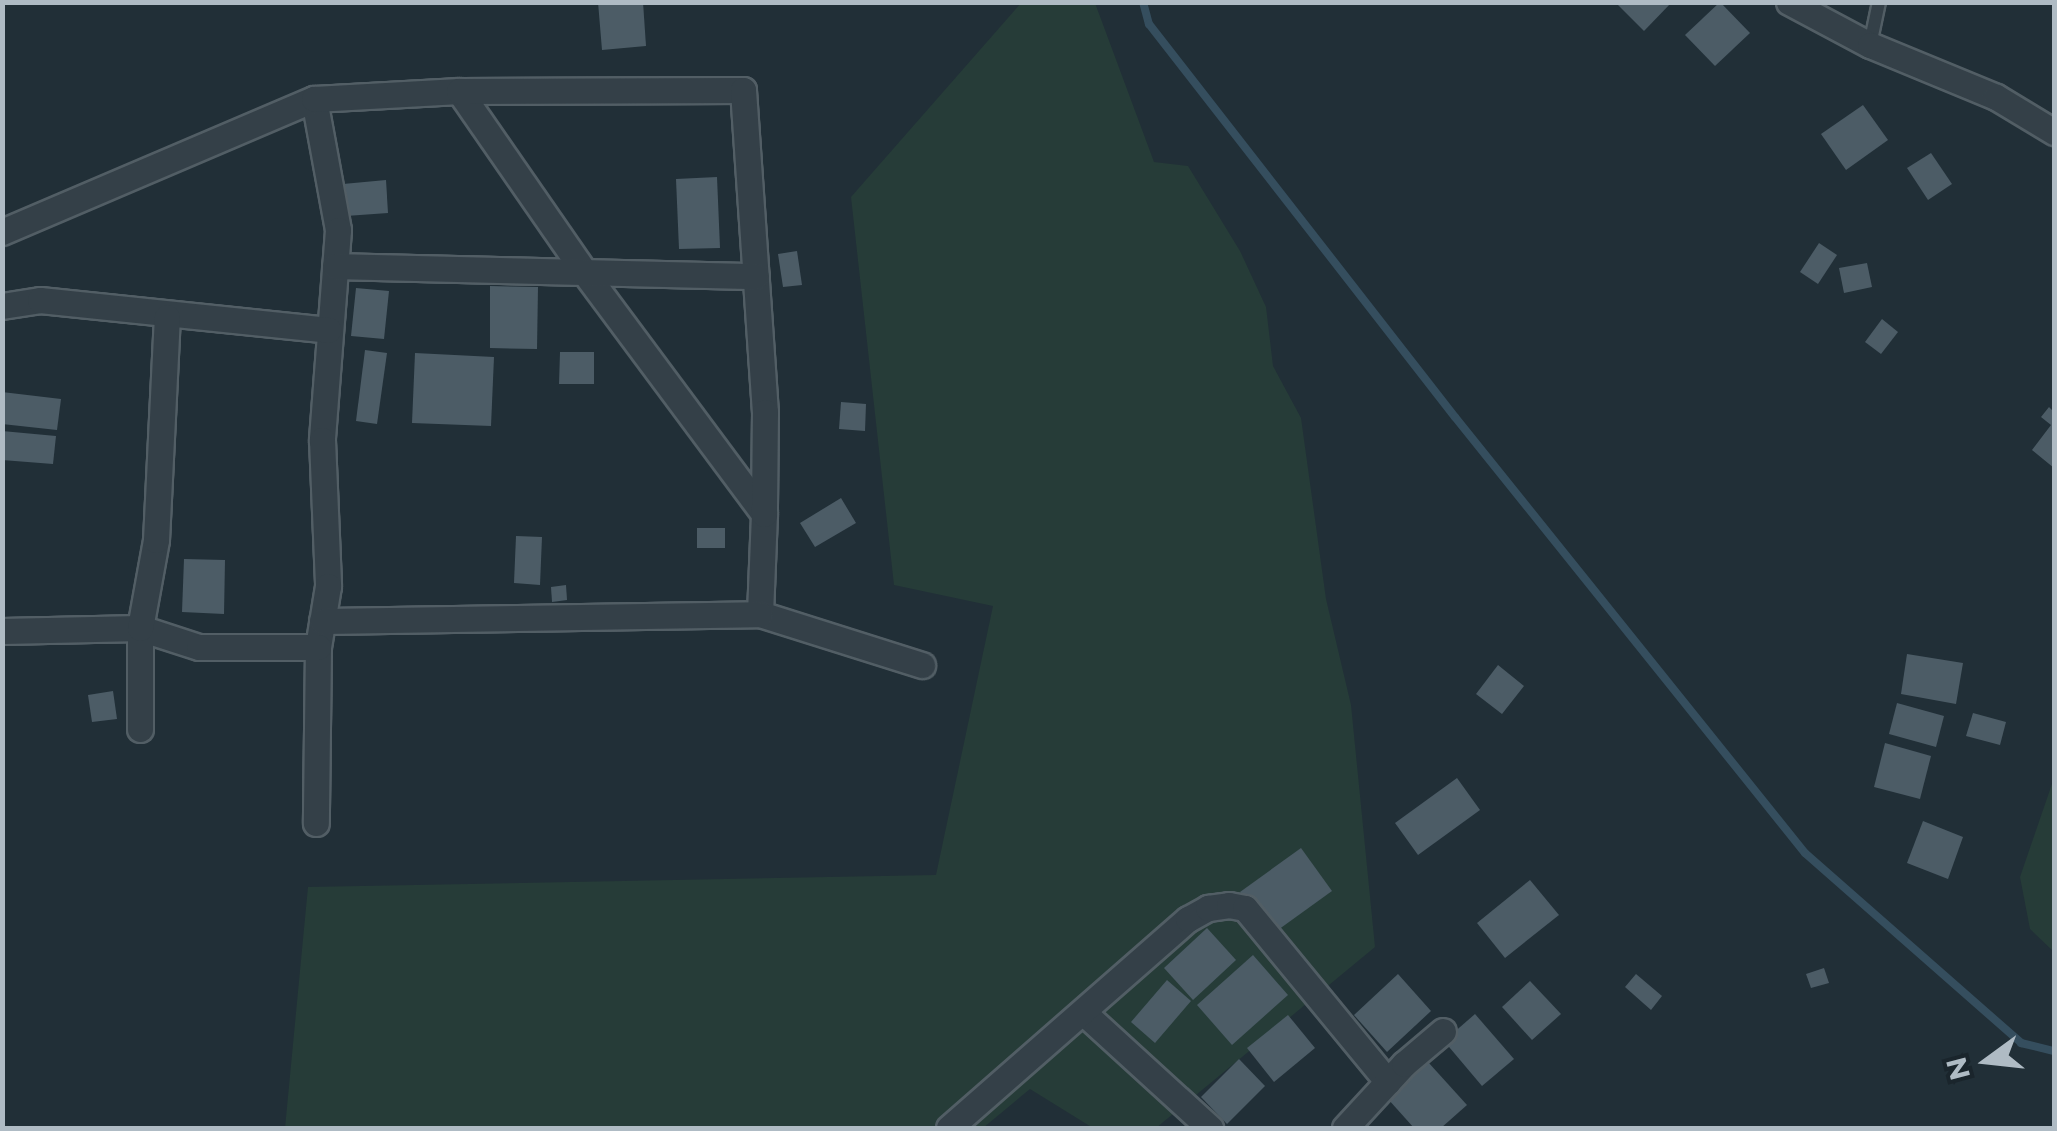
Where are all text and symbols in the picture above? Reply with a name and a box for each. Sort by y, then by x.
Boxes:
north arrow [1937,1011,2037,1111]
text: N [1939,1053,1977,1084]

